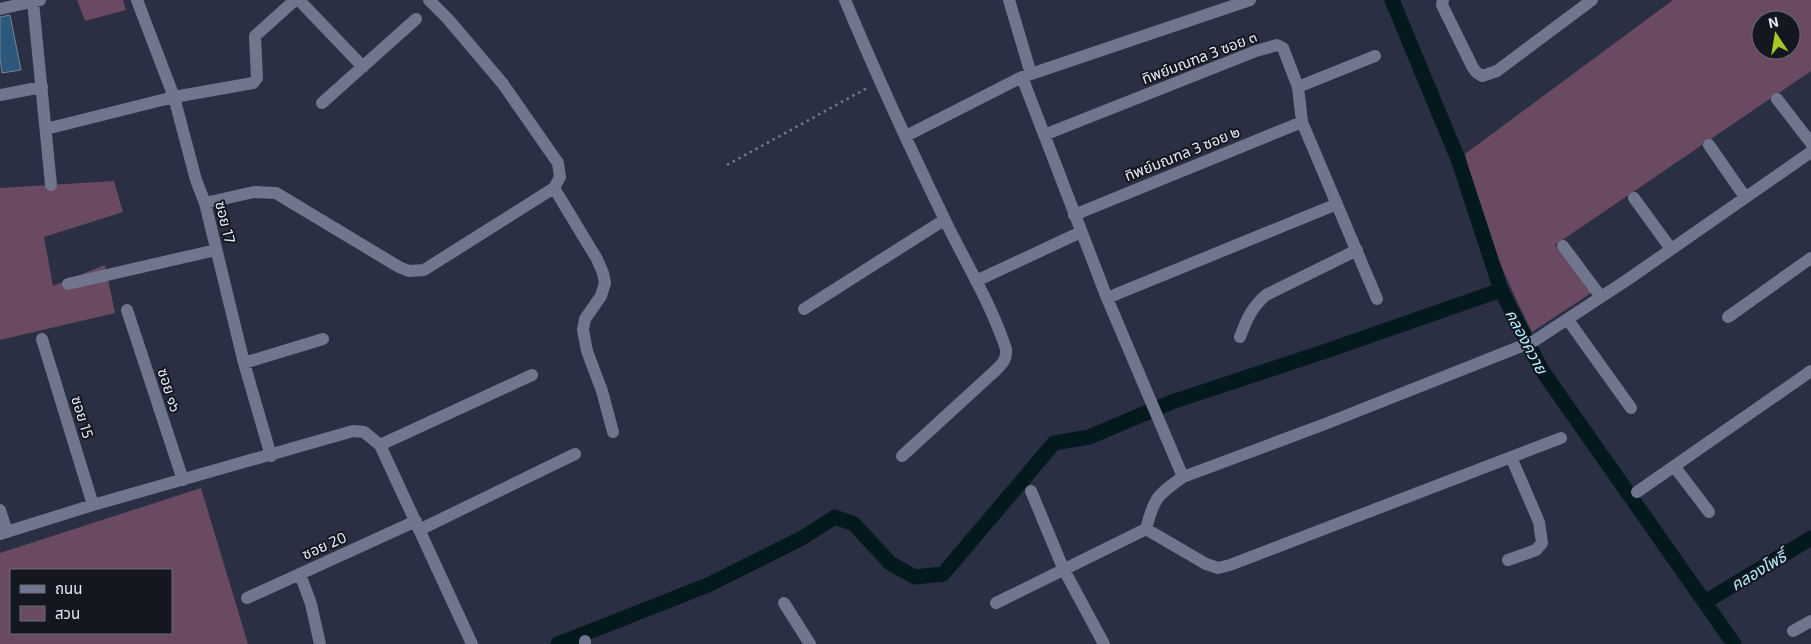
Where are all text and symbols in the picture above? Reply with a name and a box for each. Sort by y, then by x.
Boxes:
north arrow [1751,10,1801,60]
text: N [1766,12,1780,31]
street label: ทิพย์มณฑล 3 ซอย ๓ [1139,27,1259,87]
street label: ทิพย์มณฑล 3 ซอย ๒ [1122,122,1242,184]
street label: ซอย 17 [212,199,240,245]
water label: คลองควาย [1502,305,1553,378]
street label: ซอย ๑๖ [155,366,185,414]
street label: ซอย 15 [68,394,98,440]
street label: ซอย 20 [299,527,349,563]
water label: คลองโพธิ์ [1727,544,1793,594]
legend [10,569,172,634]
text: ถนน [55,579,82,597]
text: สวน [55,604,80,622]

